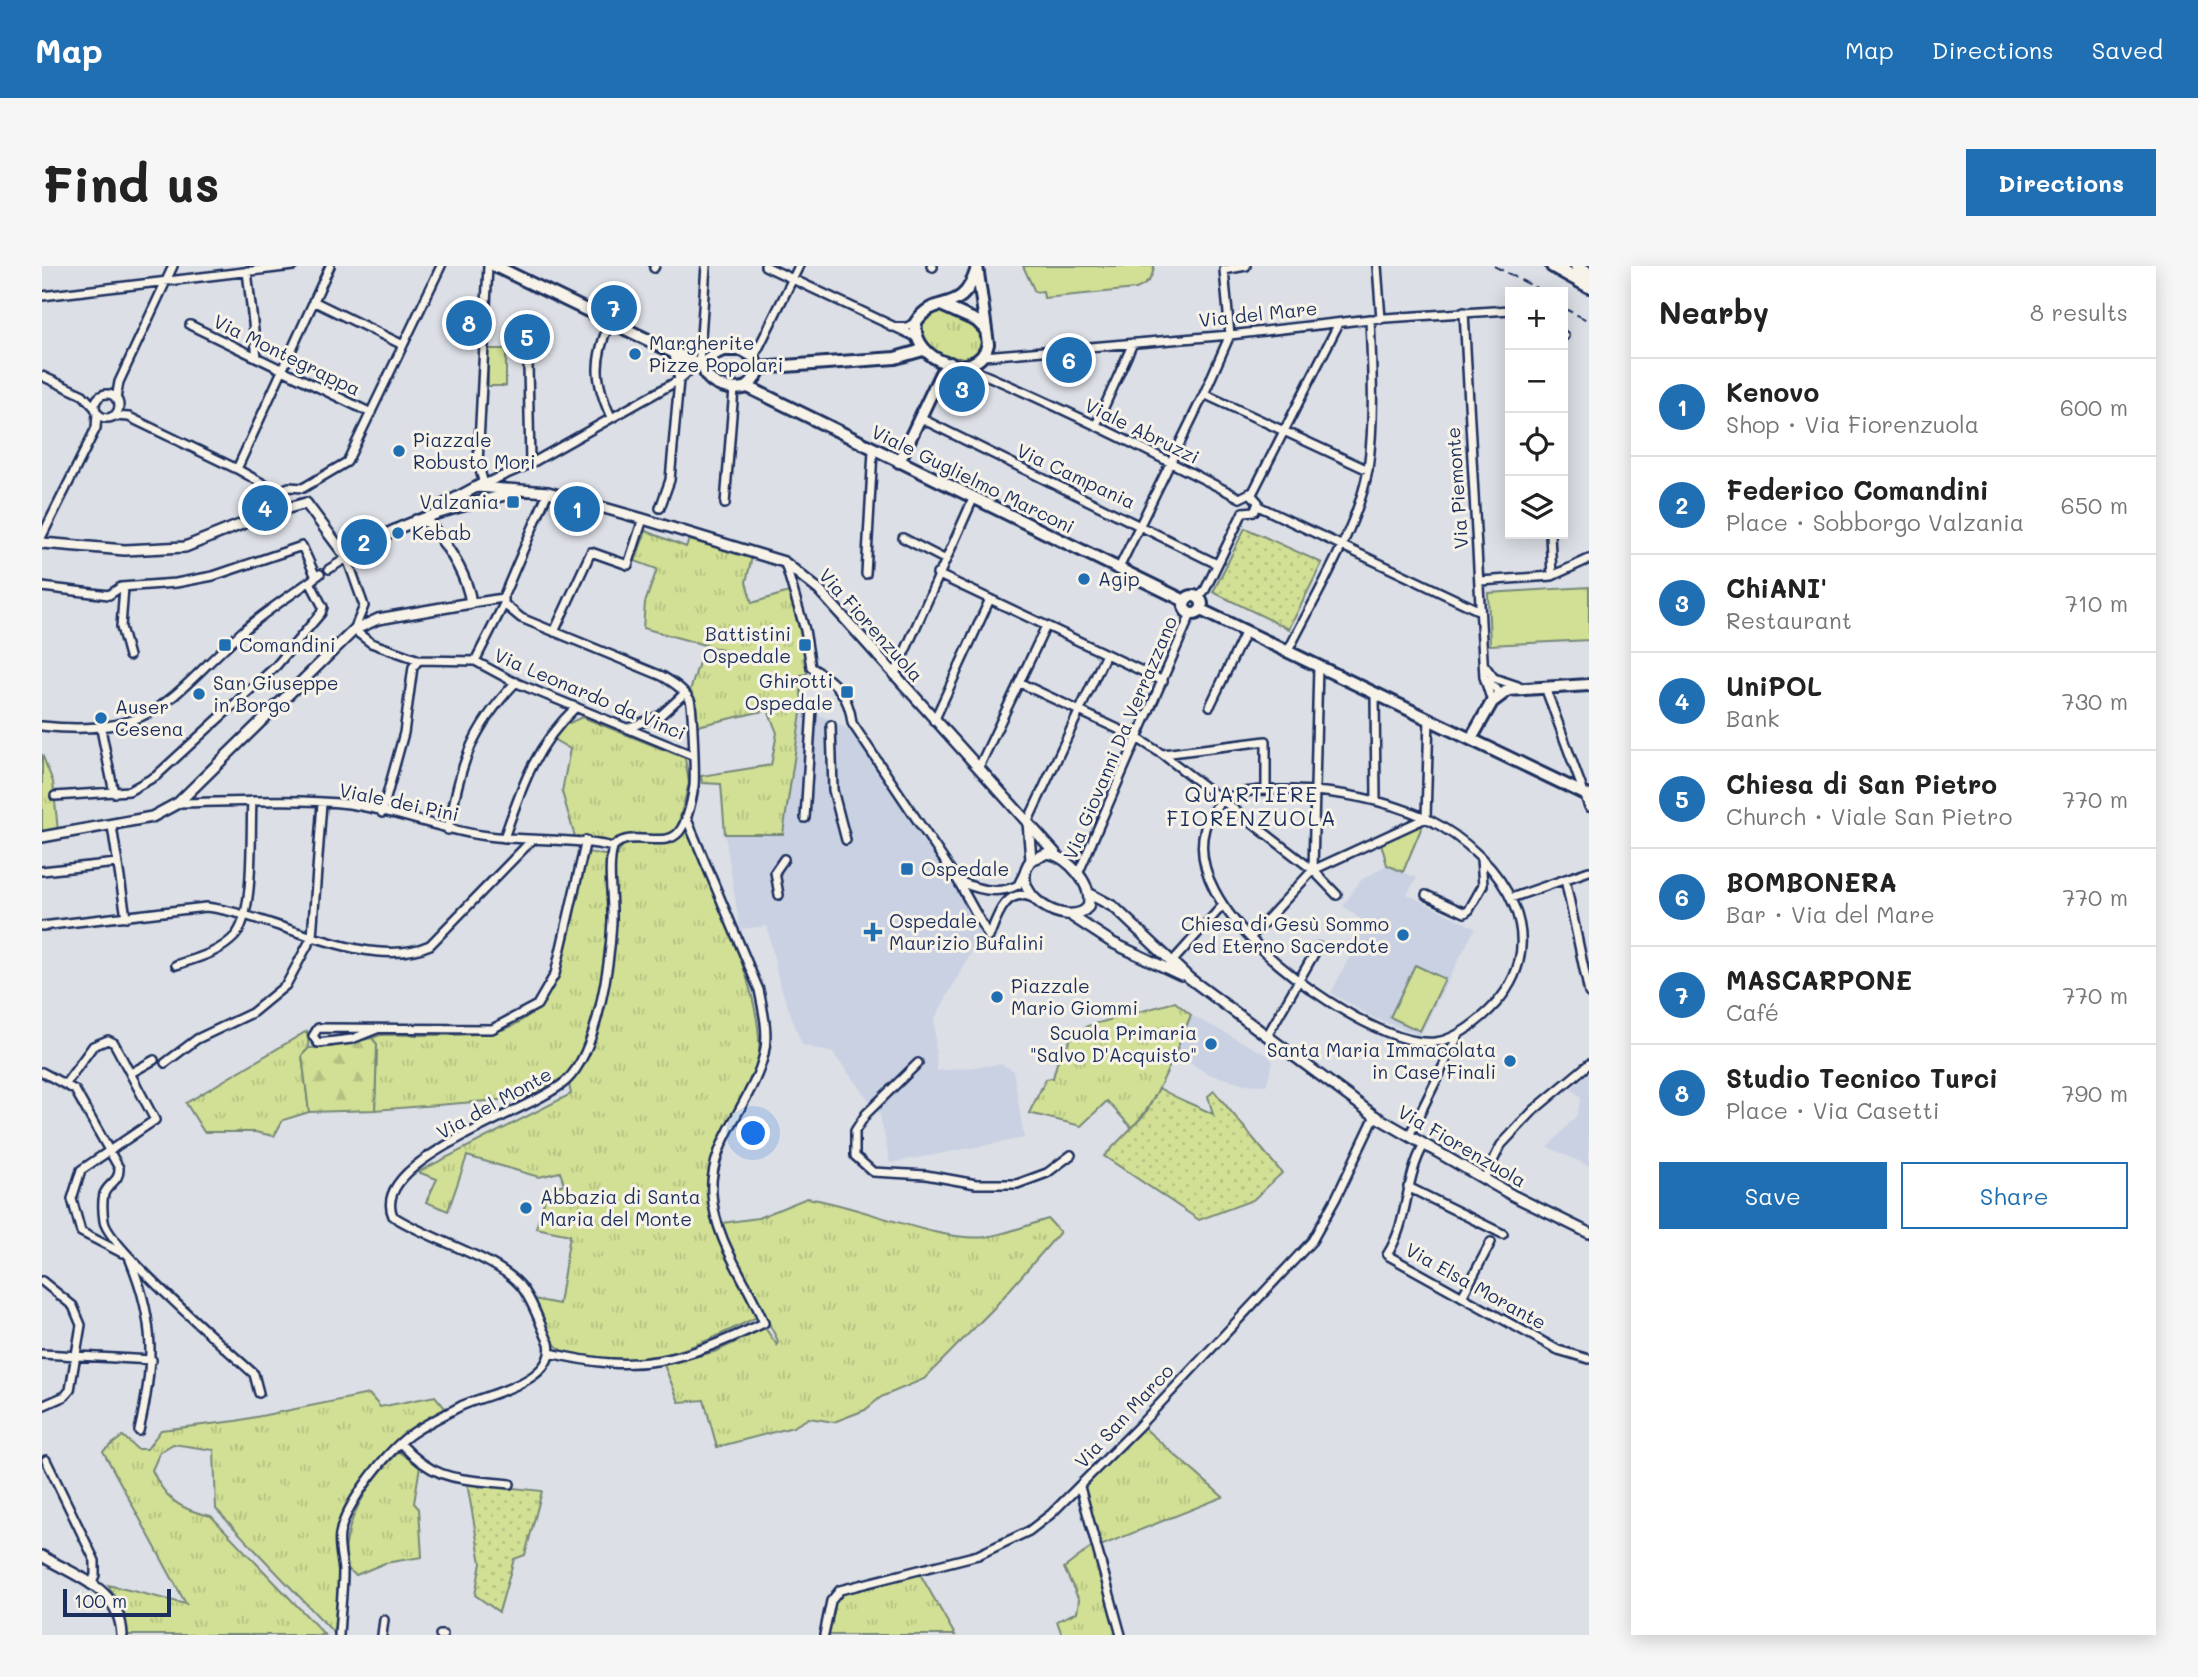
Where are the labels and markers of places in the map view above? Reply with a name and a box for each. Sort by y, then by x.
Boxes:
pin: 7 [591,282,637,334]
pin: 8 [446,297,492,349]
pin: 5 [504,311,550,363]
place label: Margherite Pizze Popolari [649,330,783,377]
pin: 6 [1046,334,1092,386]
marker: Margherite Pizze Popolari [627,346,643,362]
pin: 3 [939,363,985,415]
place label: Piazzale Robusto Mori [413,427,536,474]
marker: Piazzale Robusto Mori [391,443,407,459]
pin: 4 [242,482,288,534]
pin: 1 [554,483,600,535]
place label: Valzania [420,489,499,514]
marker: Valzania [505,494,521,510]
pin: 2 [341,516,387,568]
place label: Kebab [412,520,471,545]
marker: Kebab [390,525,406,541]
place label: Agip [1098,566,1140,591]
marker: Agip [1076,571,1092,587]
place label: Battistini Ospedale [703,621,791,668]
place label: Comandini [239,632,336,657]
marker: Comandini [217,637,233,653]
marker: Battistini Ospedale [797,637,813,653]
place label: Ghirotti Ospedale [745,668,833,715]
place label: San Giuseppe in Borgo [213,670,339,717]
marker: Ghirotti Ospedale [839,684,855,700]
marker: San Giuseppe in Borgo [191,686,207,702]
place label: Auser Cesena [115,694,184,741]
marker: Auser Cesena [93,710,109,726]
place label: Ospedale [921,856,1009,881]
marker: Ospedale [899,861,915,877]
place label: Ospedale Maurizio Bufalini [889,908,1044,955]
place label: Chiesa di Gesù Sommo ed Eterno Sacerdote [1181,911,1389,958]
marker: Ospedale Maurizio Bufalini [863,922,883,942]
marker: Chiesa di Gesù Sommo ed Eterno Sacerdote [1395,927,1411,943]
place label: Piazzale Mario Giommi [1011,973,1138,1020]
marker: Piazzale Mario Giommi [989,989,1005,1005]
place label: Scuola Primaria "Salvo D'Acquisto" [1030,1020,1197,1067]
marker: Scuola Primaria "Salvo D'Acquisto" [1203,1036,1219,1052]
place label: Santa Maria Immacolata in Case Finali [1267,1037,1496,1084]
marker: Santa Maria Immacolata in Case Finali [1502,1053,1518,1069]
place label: Abbazia di Santa Maria del Monte [540,1184,701,1231]
marker: Abbazia di Santa Maria del Monte [518,1200,534,1216]

